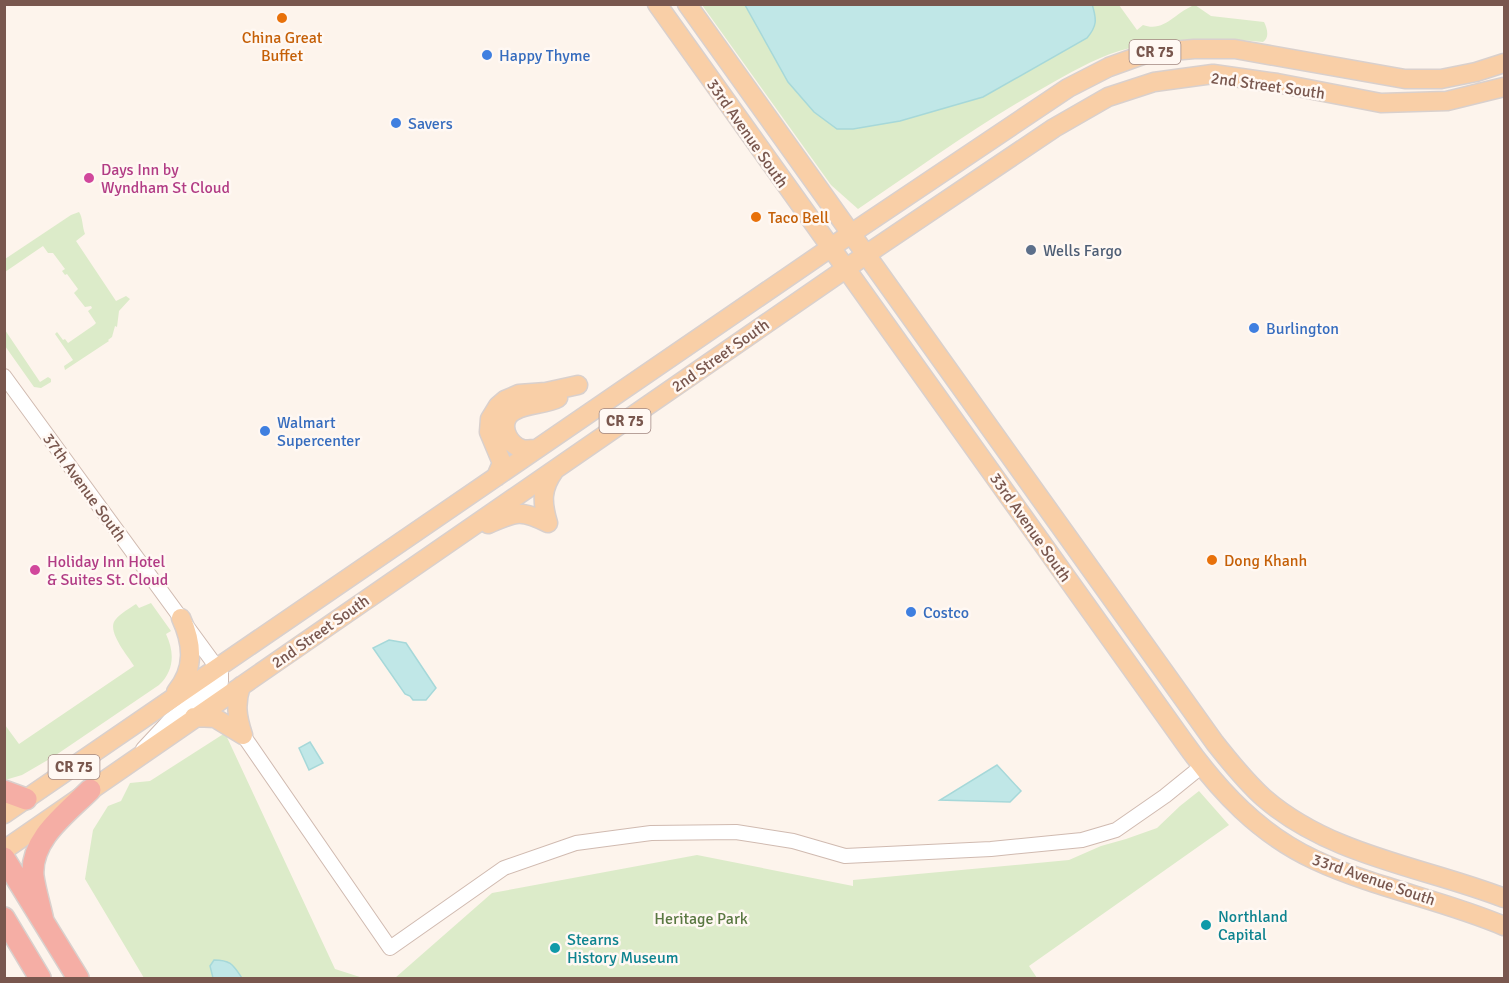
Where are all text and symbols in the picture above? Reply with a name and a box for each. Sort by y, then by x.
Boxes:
marker: China Great Buffet [275,11,289,25]
place label: China Great Buffet [242,28,323,66]
road number: CR 75 [1130,40,1180,64]
place label: Happy Thyme [499,46,590,66]
marker: Happy Thyme [480,48,494,62]
street label: 2nd Street South [1210,68,1326,104]
street label: 33rd Avenue South [702,75,792,192]
place label: Savers [408,114,453,134]
marker: Savers [389,116,403,130]
place label: Days Inn by Wyndham St Cloud [101,160,230,198]
marker: Days Inn by Wyndham St Cloud [82,171,96,185]
place label: Taco Bell [768,208,829,228]
marker: Taco Bell [749,210,763,224]
place label: Wells Fargo [1043,241,1122,261]
marker: Wells Fargo [1024,243,1038,257]
street label: 2nd Street South [668,315,773,397]
place label: Burlington [1266,319,1339,339]
marker: Burlington [1247,321,1261,335]
road number: CR 75 [600,409,650,433]
place label: Walmart Supercenter [277,413,360,451]
marker: Walmart Supercenter [258,424,272,438]
street label: 37th Avenue South [38,430,130,546]
street label: 33rd Avenue South [985,469,1075,586]
place label: Dong Khanh [1224,551,1307,571]
place label: Holiday Inn Hotel & Suites St. Cloud [47,552,168,590]
marker: Dong Khanh [1205,553,1219,567]
marker: Holiday Inn Hotel & Suites St. Cloud [28,563,42,577]
street label: 2nd Street South [268,591,373,673]
place label: Costco [923,603,969,623]
marker: Costco [904,605,918,619]
road number: CR 75 [48,755,100,779]
street label: 33rd Avenue South [1309,850,1438,910]
place label: Northland Capital [1218,907,1288,945]
park label: Heritage Park [654,909,748,929]
marker: Northland Capital [1199,918,1213,932]
place label: Stearns History Museum [567,930,678,968]
marker: Stearns History Museum [548,941,562,955]

